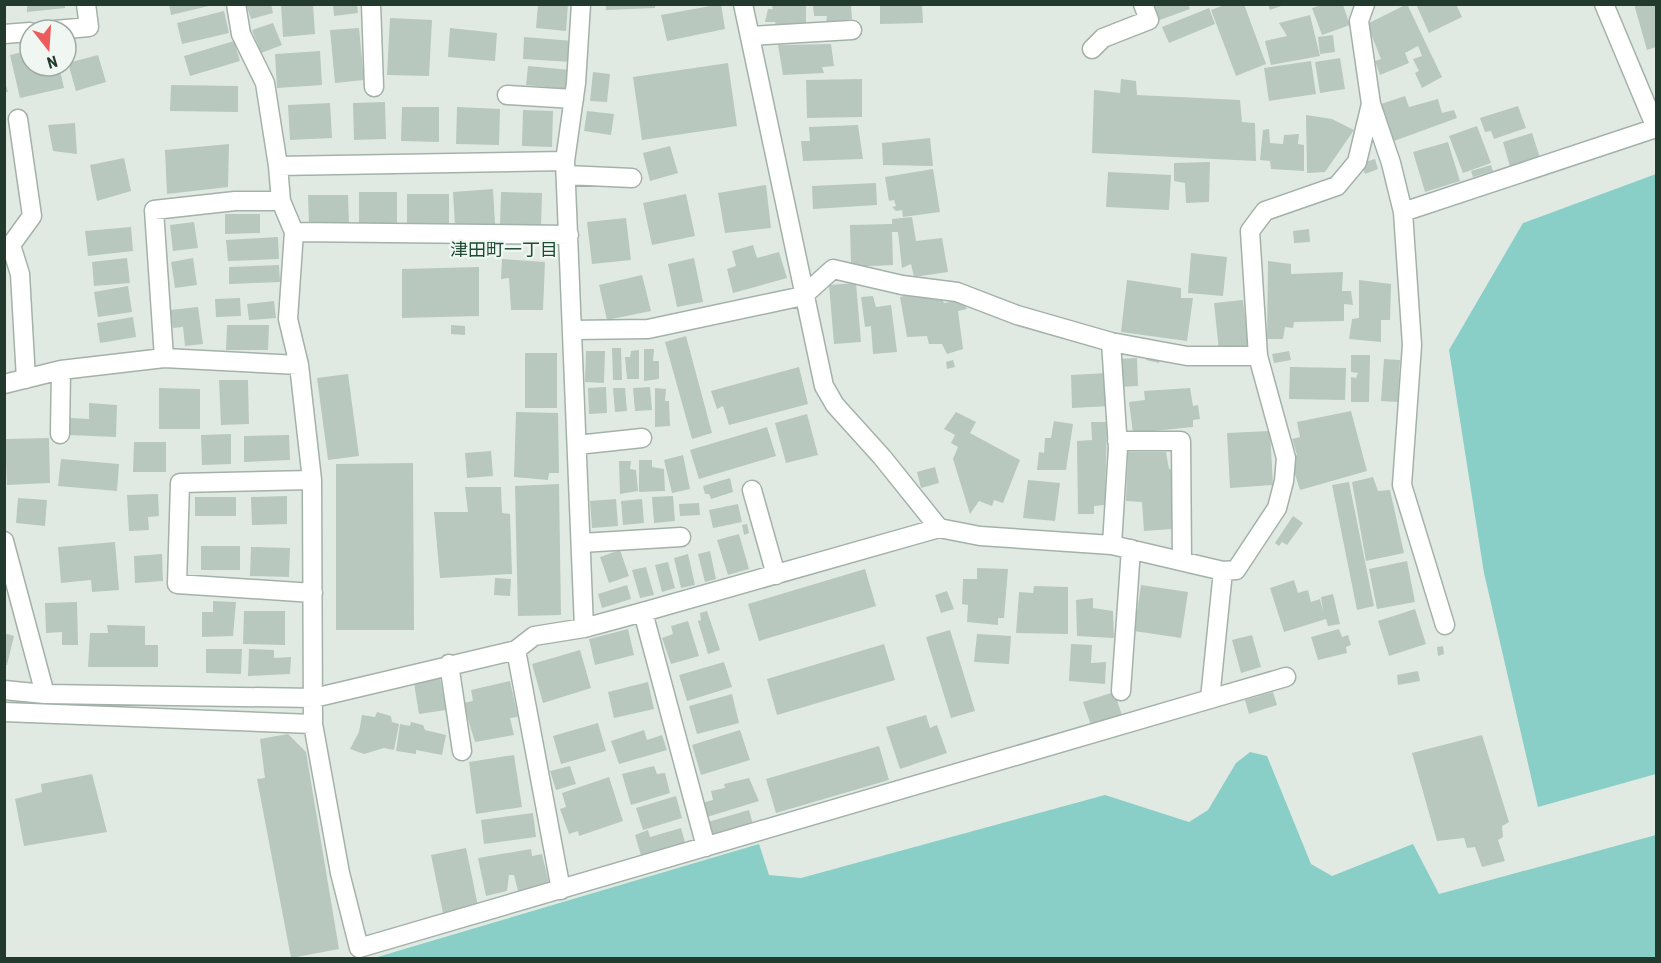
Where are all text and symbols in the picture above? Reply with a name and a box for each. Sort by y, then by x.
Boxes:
north arrow [18,18,78,78]
text: N [45,51,60,72]
district label: 津田町一丁目 [450,239,558,260]

